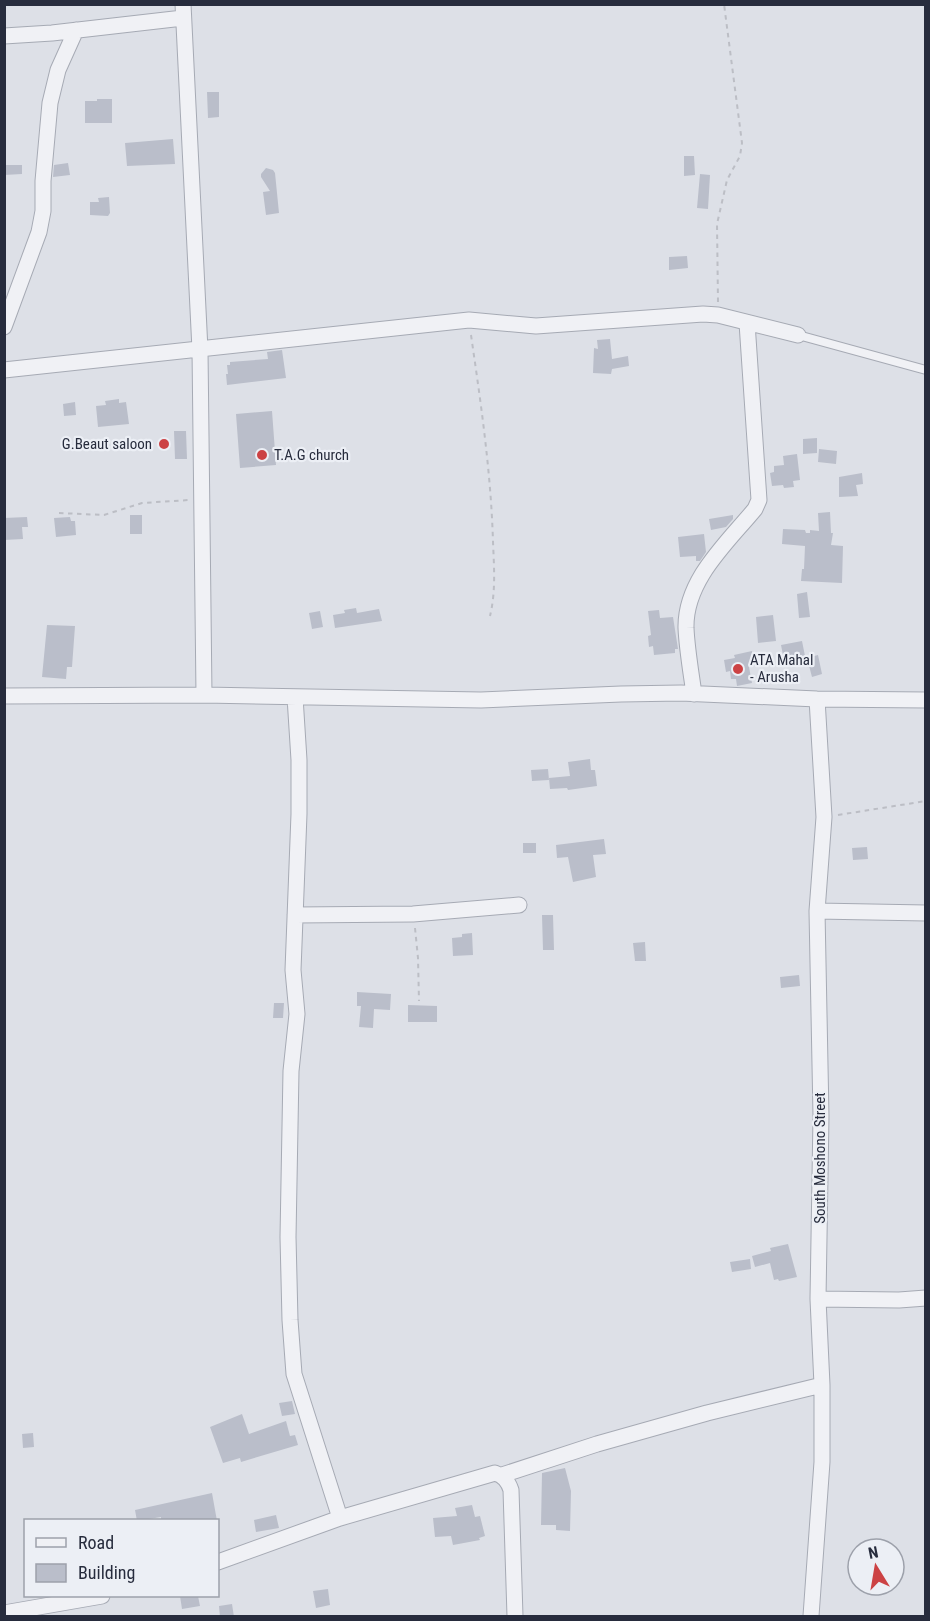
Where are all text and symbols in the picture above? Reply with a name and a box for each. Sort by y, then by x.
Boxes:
place label: G.Beaut saloon [62,435,152,453]
marker: G.Beaut saloon [157,437,171,451]
place label: T.A.G church [274,446,349,464]
marker: T.A.G church [255,448,269,462]
place label: ATA Mahal - Arusha [750,651,813,686]
marker: ATA Mahal - Arusha [731,662,745,676]
street label: South Moshono Street [811,1092,829,1224]
legend [24,1519,219,1597]
text: Road [78,1532,114,1553]
north arrow [846,1537,906,1597]
text: N [867,1543,880,1563]
text: Building [78,1562,135,1583]

